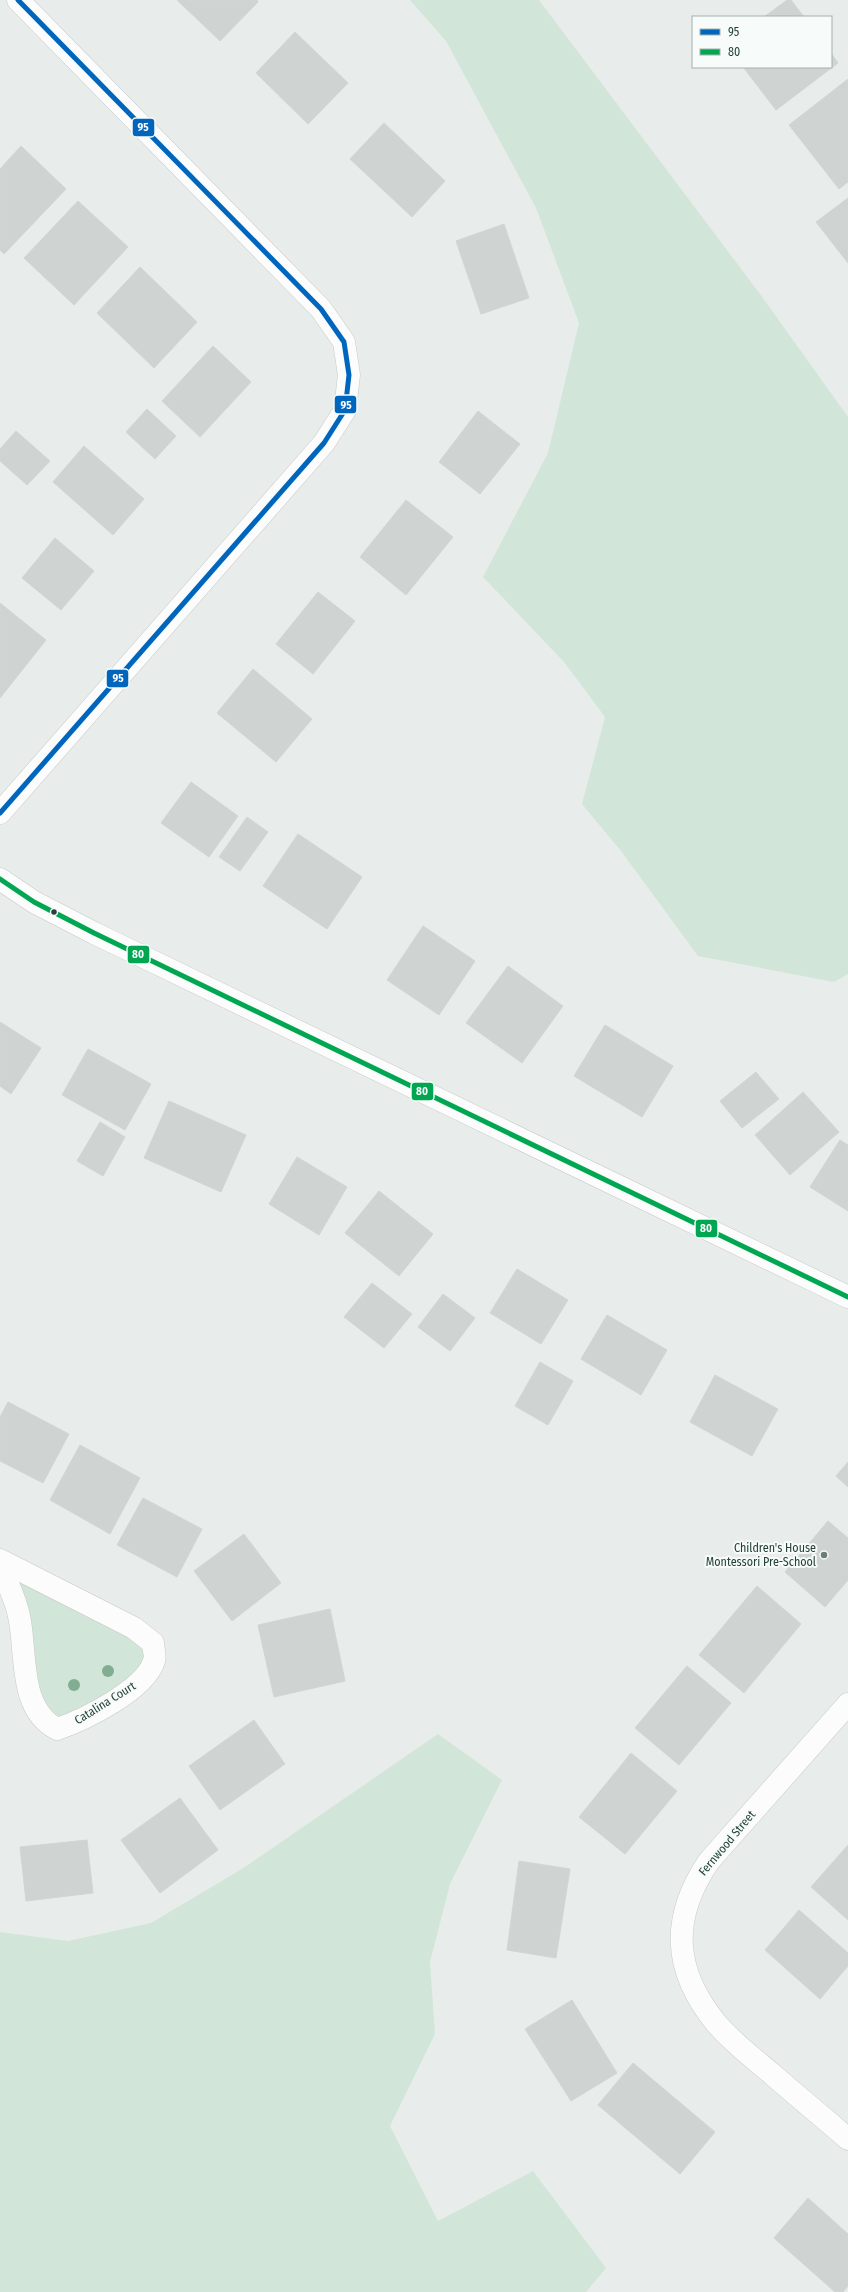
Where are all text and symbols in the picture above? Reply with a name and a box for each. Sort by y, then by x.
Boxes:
legend [692,16,832,68]
text: 95 [728,25,740,39]
text: 80 [728,45,740,59]
line badge: 95 [132,118,155,137]
text: 95 [137,121,149,134]
line badge: 95 [334,395,357,414]
text: 95 [340,399,352,412]
line badge: 95 [106,669,129,688]
text: 95 [112,672,124,685]
unlabelled marker [49,907,59,917]
line badge: 80 [127,945,150,964]
text: 80 [132,948,144,961]
line badge: 80 [411,1082,434,1101]
text: 80 [416,1085,428,1098]
line badge: 80 [695,1219,718,1238]
text: 80 [700,1222,712,1235]
place label: Children's House Montessori Pre-School [706,1541,816,1569]
marker: Children's House Montessori Pre-School [819,1550,829,1560]
street label: Catalina Court [72,1679,138,1727]
street label: Fernwood Street [696,1808,758,1878]

